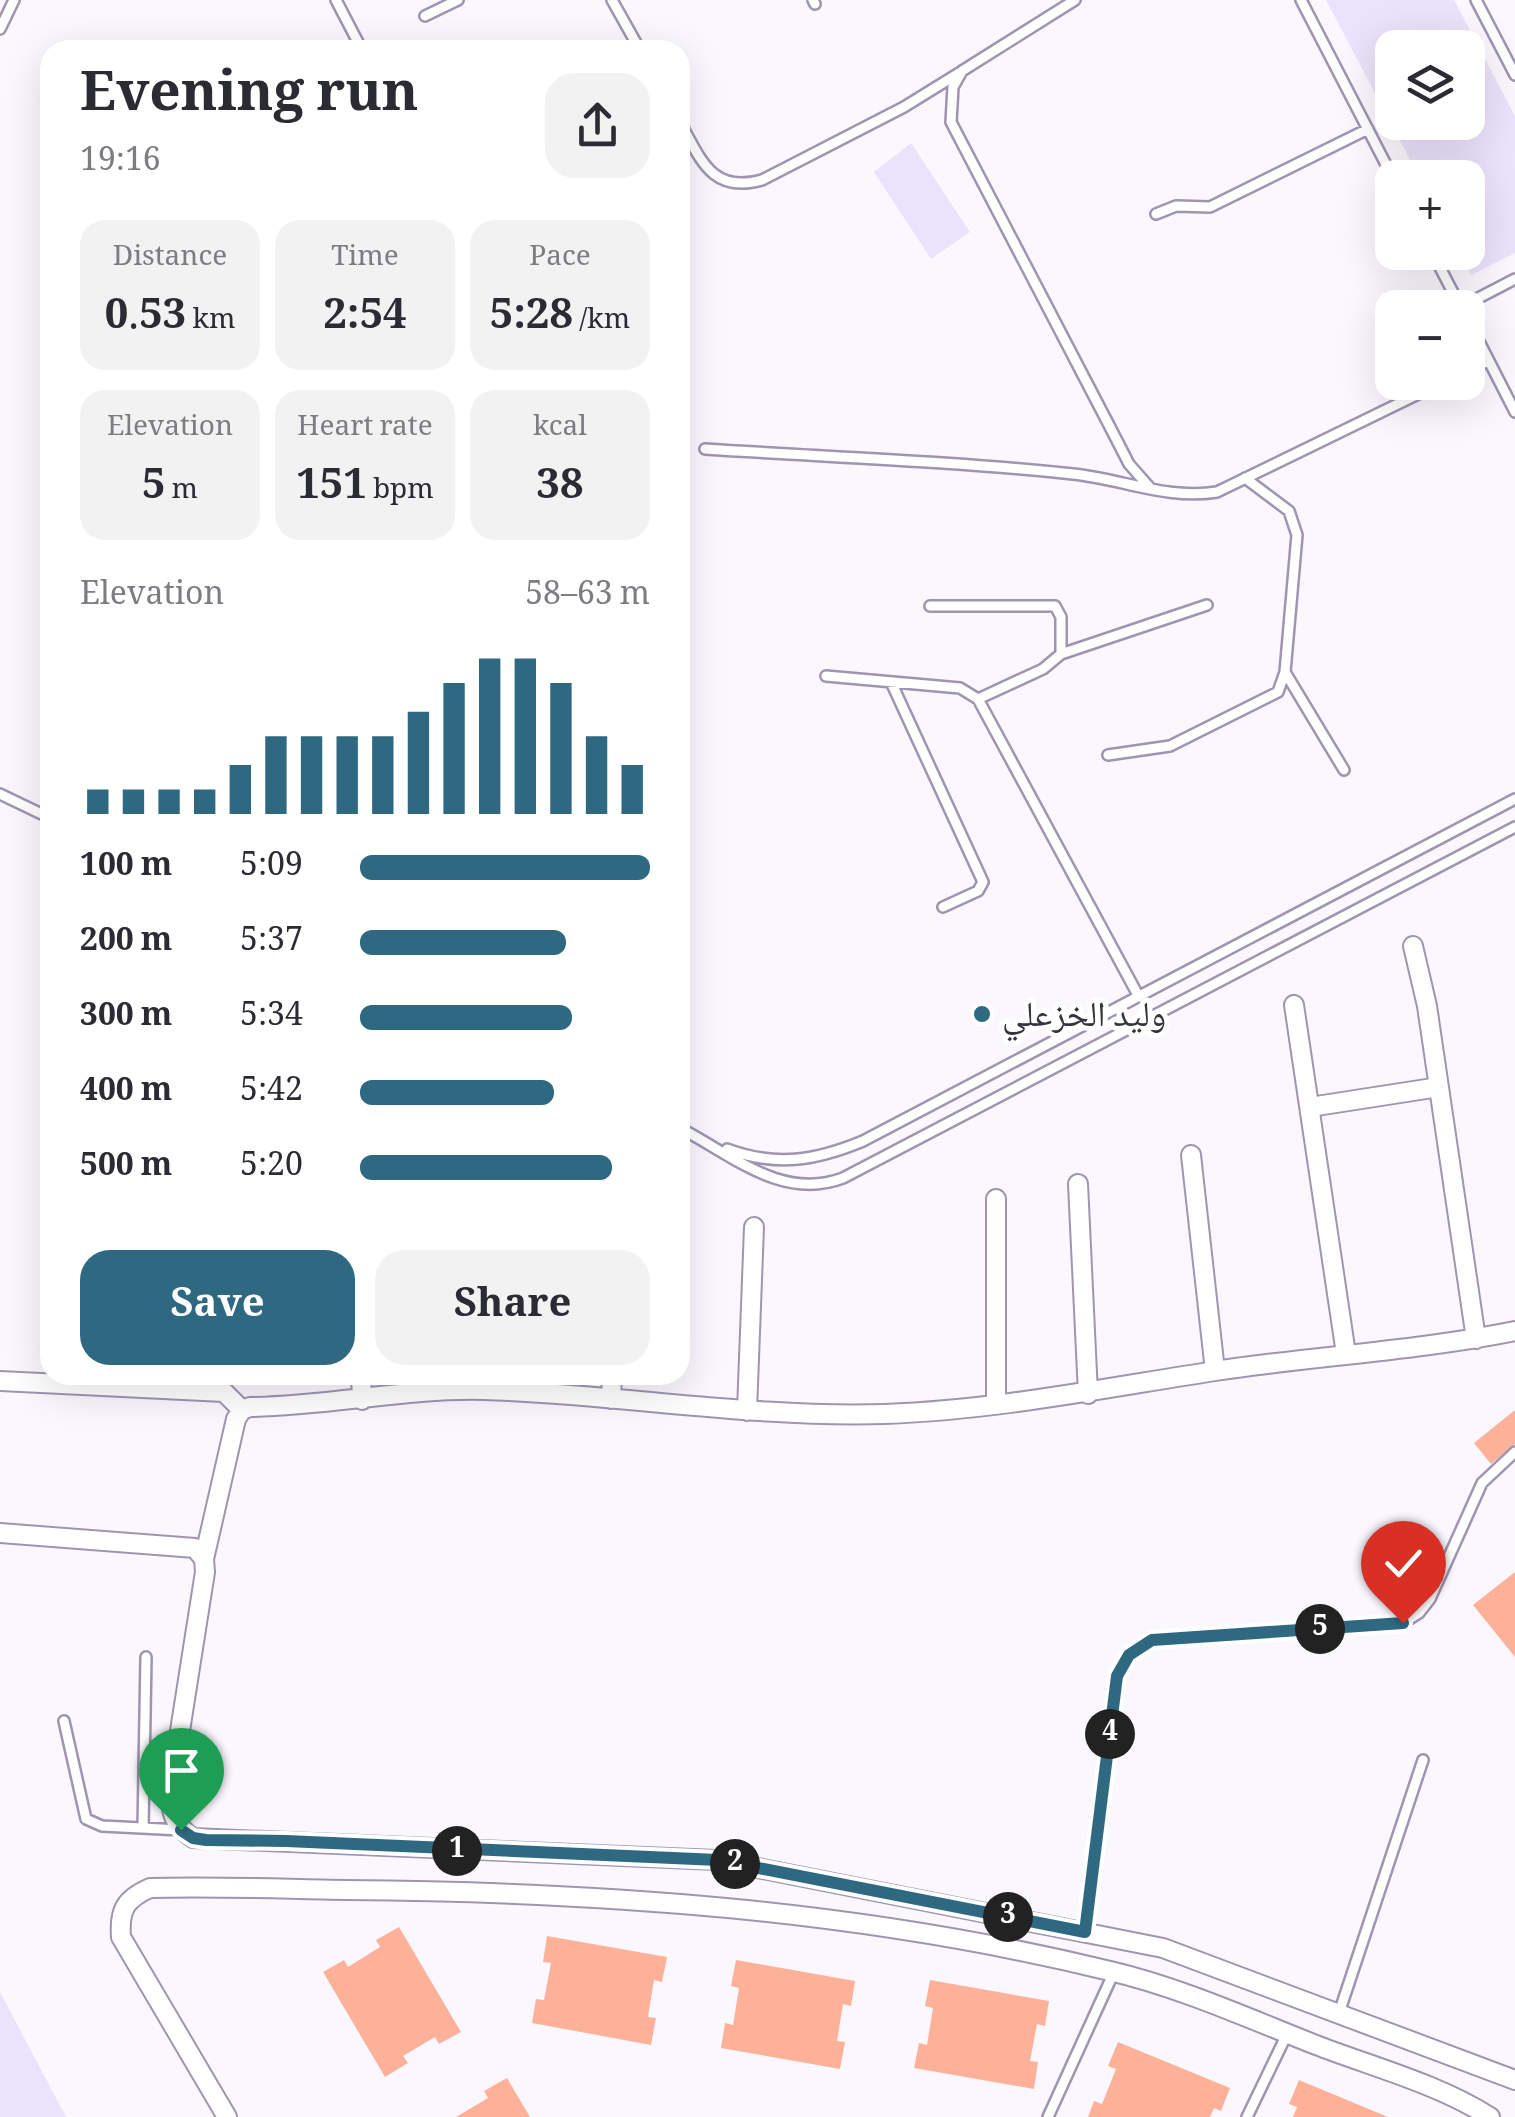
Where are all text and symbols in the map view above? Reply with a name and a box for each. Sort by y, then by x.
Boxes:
map controls [1375,30,1485,400]
button: layers [1375,30,1485,140]
text: Evening run [80,51,419,145]
button: share [545,73,650,178]
text: 19:16 [80,136,161,190]
button: + [1375,160,1485,270]
text: Distance [113,235,227,283]
text: Time [331,235,399,283]
text: Pace [529,235,591,283]
text: 0.53 [105,283,186,355]
text: 2:54 [323,283,407,355]
text: 5:28 [490,283,573,355]
button: − [1375,290,1485,400]
text: km [186,298,235,346]
text: /km [573,298,630,346]
text: Elevation [107,405,233,453]
text: Heart rate [297,405,433,453]
text: kcal [533,405,587,453]
text: 5 [142,453,165,525]
text: 151 [296,453,367,525]
text: 38 [537,453,583,525]
text: m [165,468,198,516]
text: bpm [367,468,434,516]
text: Elevation [80,570,224,624]
text: 58–63 m [525,570,650,624]
text: 100 m [80,841,172,895]
text: 5:09 [240,841,303,895]
text: 200 m [80,916,172,970]
text: 5:37 [240,916,303,970]
place label: وليد الخزعلي [1002,989,1166,1048]
text: 300 m [80,991,172,1045]
text: 5:34 [240,991,303,1045]
marker: وليد الخزعلي [971,1003,993,1025]
text: 400 m [80,1066,172,1120]
text: 5:42 [240,1066,303,1120]
text: 500 m [80,1141,172,1195]
text: 5:20 [240,1141,303,1195]
button: Save [80,1250,355,1365]
button: Share [375,1250,650,1365]
pin [1361,1521,1446,1624]
icon: check [1376,1536,1431,1591]
pin: 5 [1295,1604,1345,1654]
text: 5 [1312,1605,1328,1653]
pin: 4 [1085,1709,1135,1759]
text: 4 [1102,1710,1118,1758]
pin [139,1728,224,1831]
icon: arrive [154,1743,209,1798]
pin: 1 [432,1826,482,1876]
text: 1 [449,1827,465,1875]
pin: 2 [710,1839,760,1889]
text: 2 [727,1840,743,1888]
pin: 3 [983,1892,1033,1942]
text: 3 [1000,1893,1016,1941]

